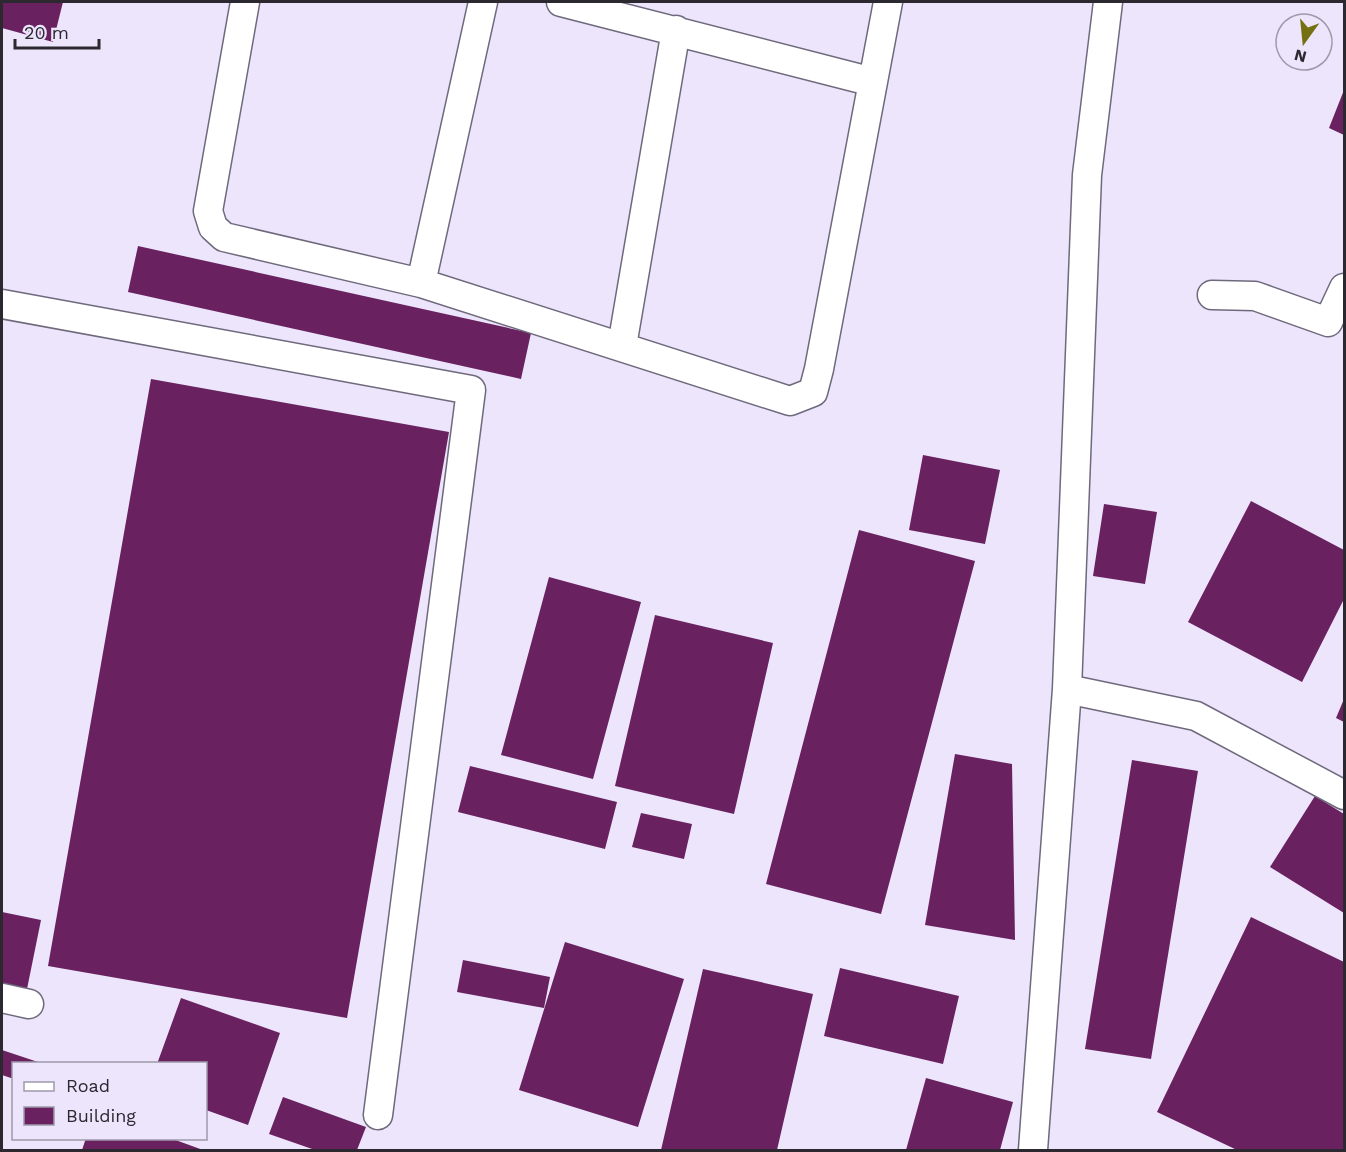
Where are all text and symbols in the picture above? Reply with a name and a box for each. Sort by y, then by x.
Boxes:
scale bar [15,12,99,50]
north arrow [1274,12,1334,72]
text: 20 m [24,22,69,43]
text: N [1292,45,1308,67]
legend [12,1062,207,1140]
text: Road [66,1075,110,1096]
text: Building [66,1105,136,1126]

